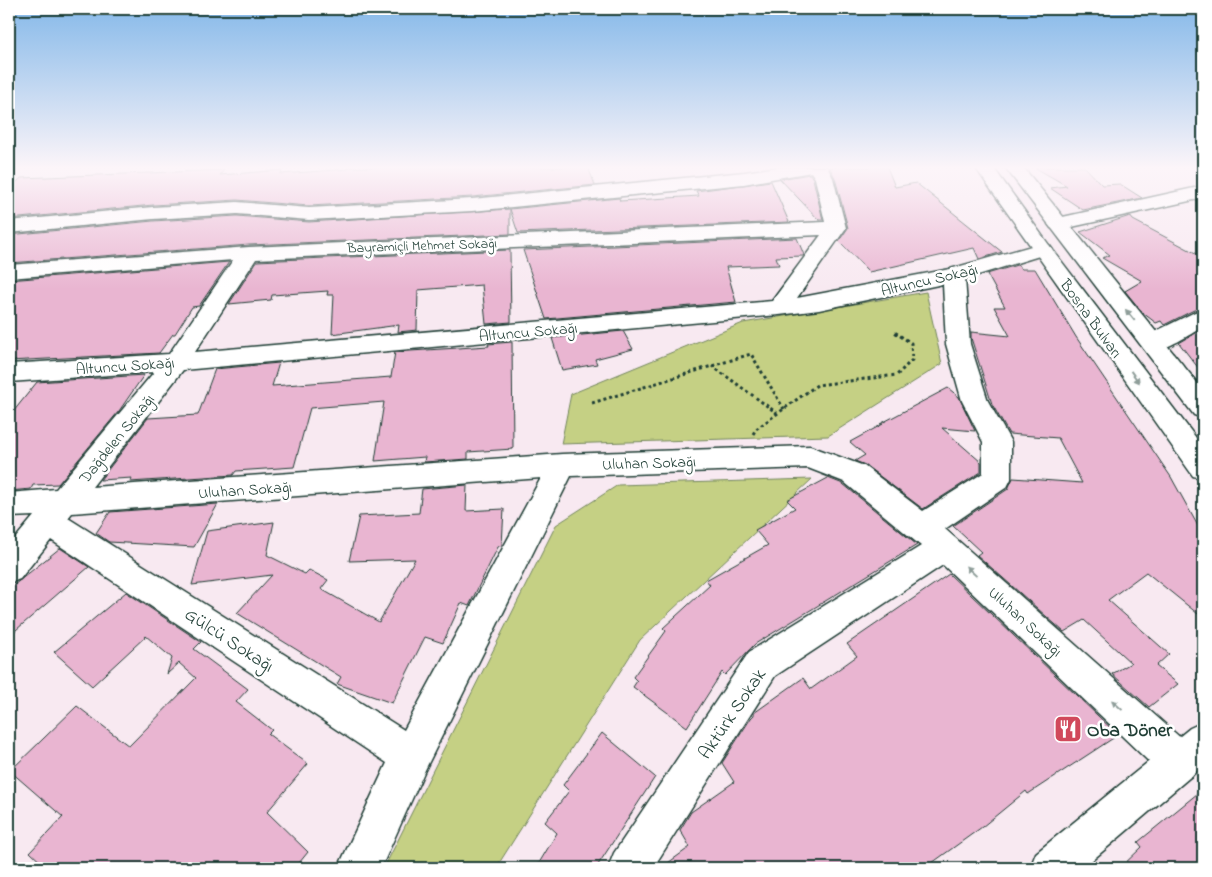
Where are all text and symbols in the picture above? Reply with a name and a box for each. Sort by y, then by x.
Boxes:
street label: Bayramiçli Mehmet Sokağı [346,233,497,261]
street label: Altuncu Sokağı [879,258,980,304]
street label: Bosna Bulvarı [1053,274,1127,364]
one-way arrow [1125,308,1136,321]
street label: Altuncu Sokağı [478,317,579,349]
street label: Altuncu Sokağı [75,352,175,382]
one-way arrow [1130,370,1140,383]
street label: Dağdelen Sokağı [73,389,161,490]
street label: Uluhan Sokağı [602,450,697,478]
street label: Uluhan Sokağı [197,476,293,506]
one-way arrow [966,565,978,577]
street label: Uluhan Sokağı [982,582,1067,663]
street label: Gülcü Sokağı [177,602,279,682]
street label: Aktürk Sokak [693,663,774,765]
one-way arrow [1111,699,1123,711]
restaurant icon: Oba Döner [1053,714,1083,744]
place label: Oba Döner [1087,718,1173,745]

